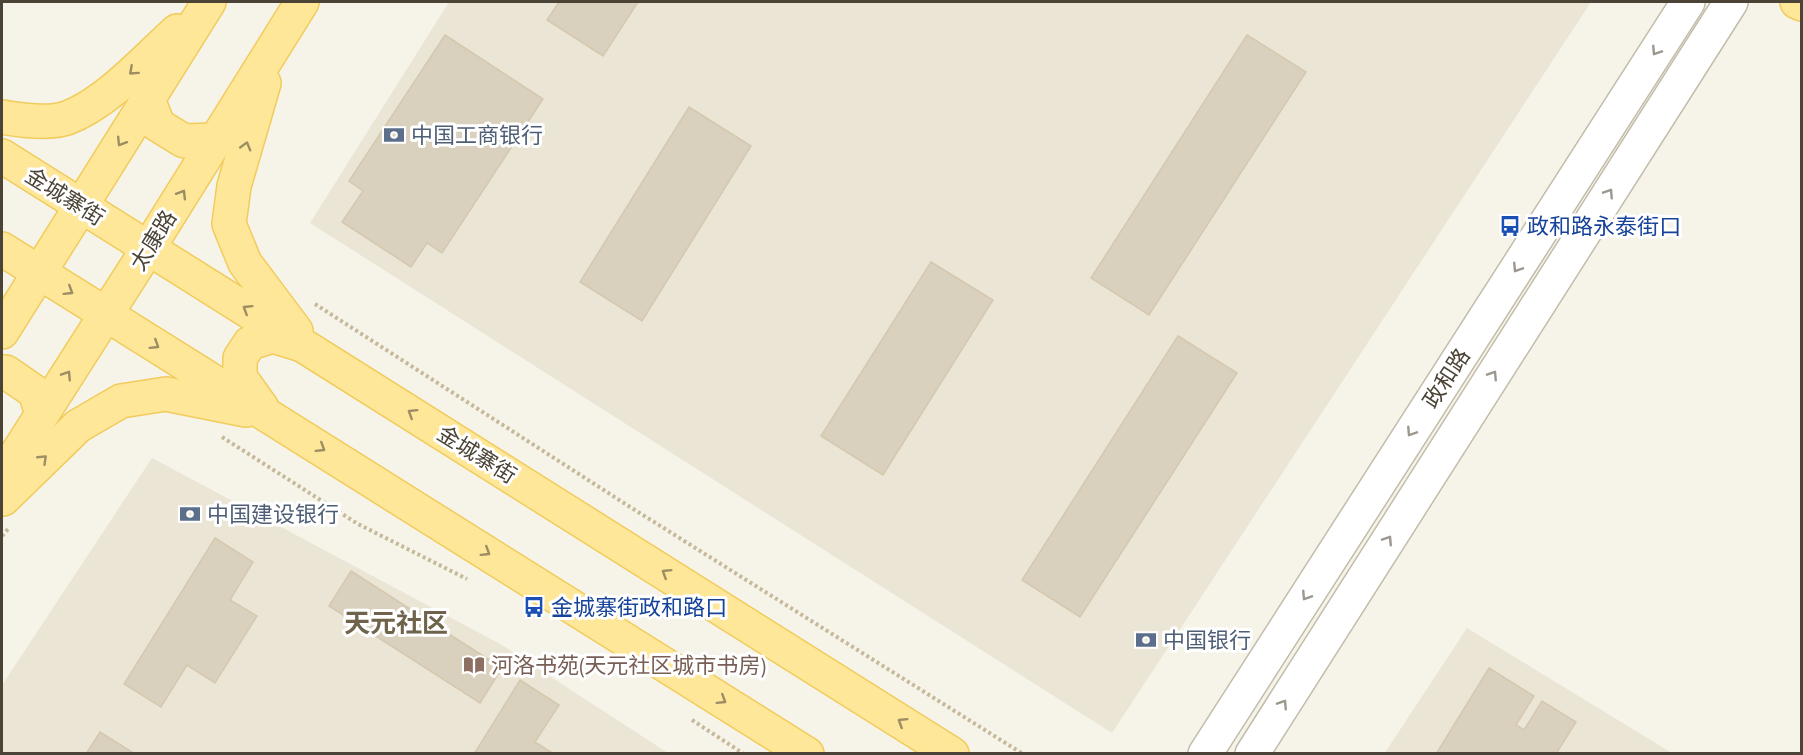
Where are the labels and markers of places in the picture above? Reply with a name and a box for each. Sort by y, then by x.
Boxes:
place label: 中国工商银行 [411,121,543,149]
bank icon: 中国工商银行 [382,123,406,147]
place label: 政和路永泰街口 [1527,212,1681,240]
bus stop icon: 政和路永泰街口 [1498,214,1522,238]
place label: 中国建设银行 [207,500,339,528]
bank icon: 中国建设银行 [178,502,202,526]
place label: 金城寨街政和路口 [551,593,727,621]
bus stop icon: 金城寨街政和路口 [522,595,546,619]
place label: 中国银行 [1163,626,1251,654]
bank icon: 中国银行 [1134,628,1158,652]
place label: 河洛书苑(天元社区城市书房) [491,651,766,679]
library icon: 河洛书苑(天元社区城市书房) [462,653,486,677]

